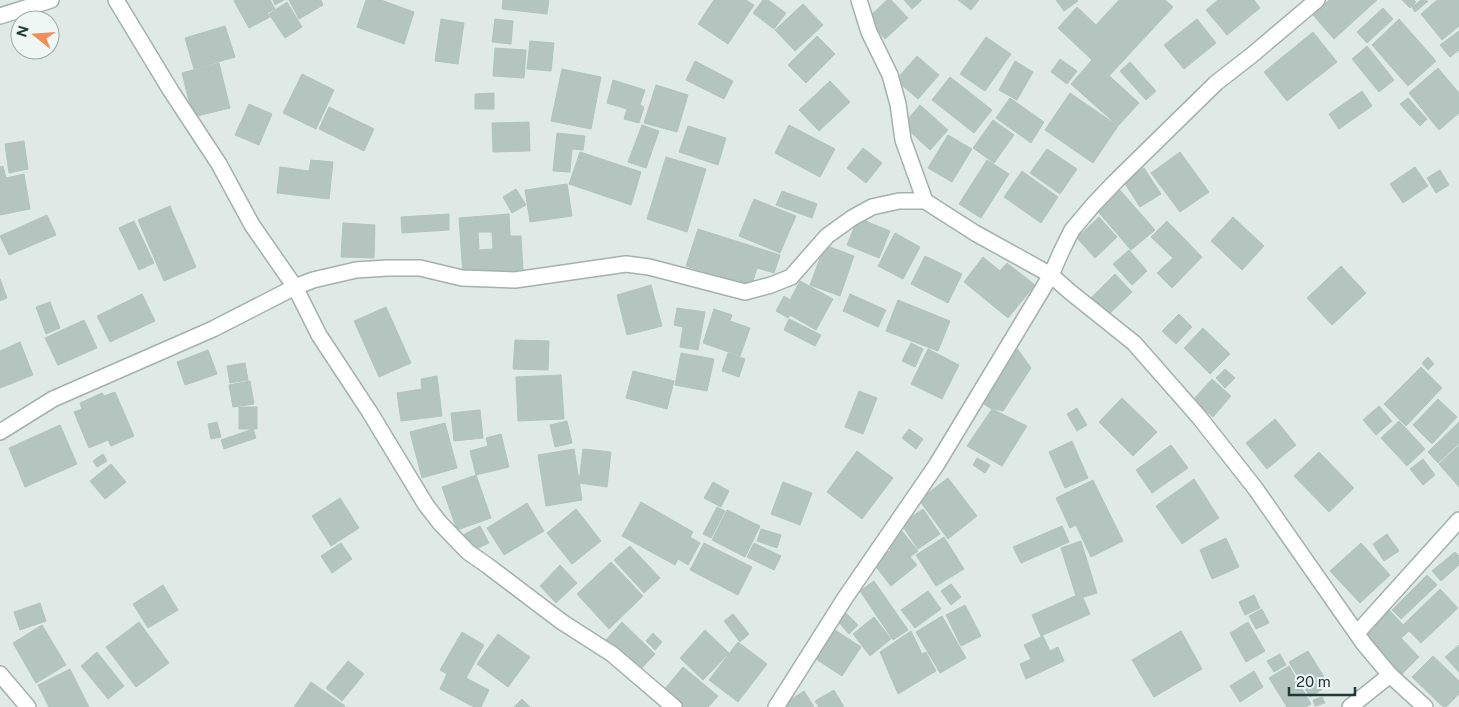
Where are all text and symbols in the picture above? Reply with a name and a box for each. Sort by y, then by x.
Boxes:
north arrow [10,10,60,60]
text: N [13,24,32,39]
scale bar [1289,664,1355,696]
text: 20 m [1296,673,1331,690]

